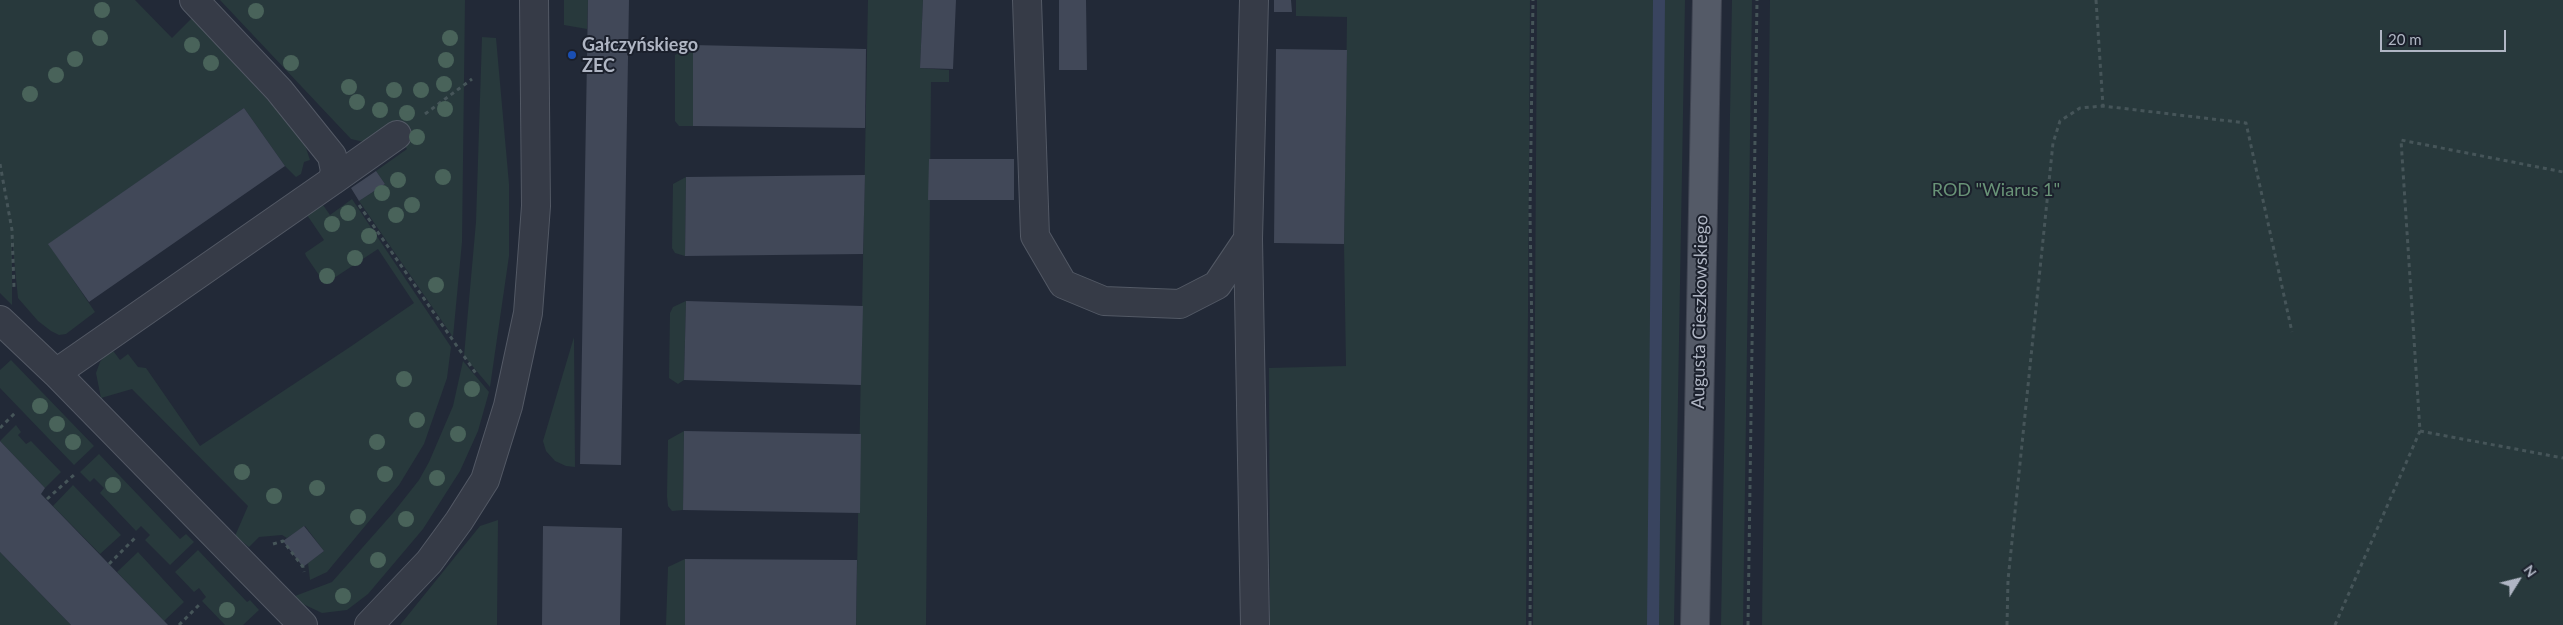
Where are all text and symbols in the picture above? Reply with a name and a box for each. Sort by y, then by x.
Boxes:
scale bar [2383,20,2509,52]
text: 20 m [2388,30,2422,48]
place label: Gałczyńskiego ZEC [582,34,698,76]
marker: Gałczyńskiego ZEC [566,49,578,61]
park label: ROD "Wiarus 1" [1932,179,2060,201]
street label: Augusta Cieszkowskiego [1688,215,1712,409]
north arrow [2493,555,2543,605]
text: N [2520,562,2541,580]

